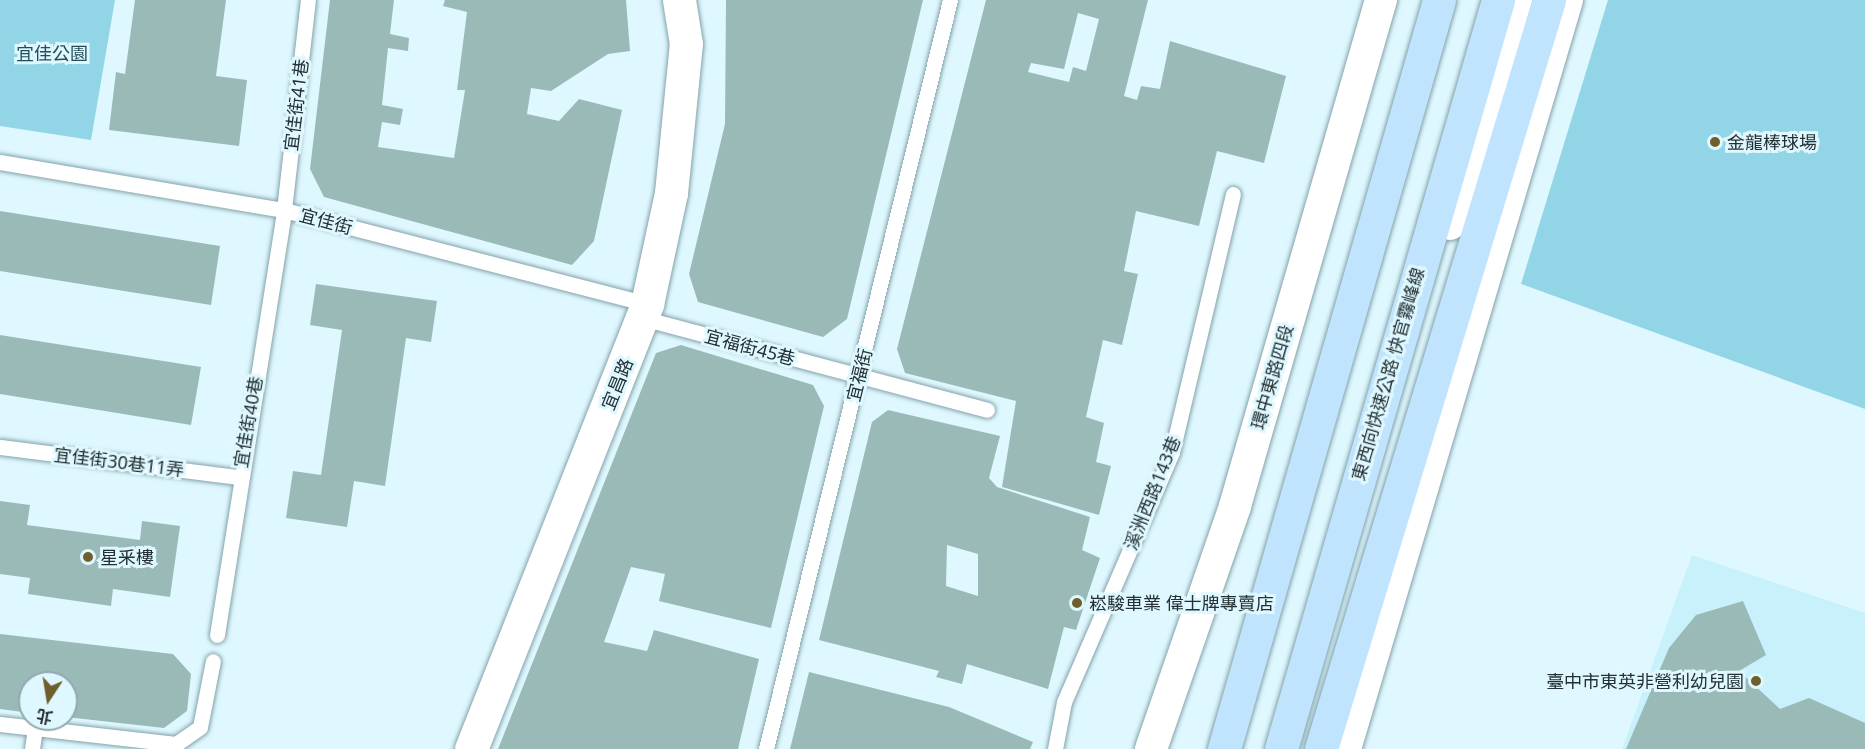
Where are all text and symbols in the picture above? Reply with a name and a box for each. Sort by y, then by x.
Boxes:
park label: 宜佳公園 [16,42,88,64]
street label: 宜佳街41巷 [280,58,312,152]
place label: 金龍棒球場 [1727,131,1817,153]
marker: 金龍棒球場 [1708,135,1722,149]
street label: 宜佳街 [297,204,355,238]
street label: 東西向快速公路 快官霧峰線 [1347,265,1429,483]
street label: 環中東路四段 [1247,322,1297,432]
street label: 宜福街45巷 [702,325,798,369]
street label: 宜福街 [842,346,876,404]
street label: 宜昌路 [597,355,637,413]
street label: 宜佳街40巷 [229,375,267,469]
street label: 溪洲西路143巷 [1119,433,1185,553]
street label: 宜佳街30巷11弄 [53,443,185,481]
place label: 星釆樓 [100,546,154,568]
marker: 星釆樓 [81,550,95,564]
place label: 崧駿車業 偉士牌專賣店 [1089,592,1274,614]
marker: 崧駿車業 偉士牌專賣店 [1070,596,1084,610]
place label: 臺中市東英非營利幼兒園 [1546,670,1744,692]
north arrow [18,671,78,731]
marker: 臺中市東英非營利幼兒園 [1749,674,1763,688]
text: 北 [35,704,55,729]

